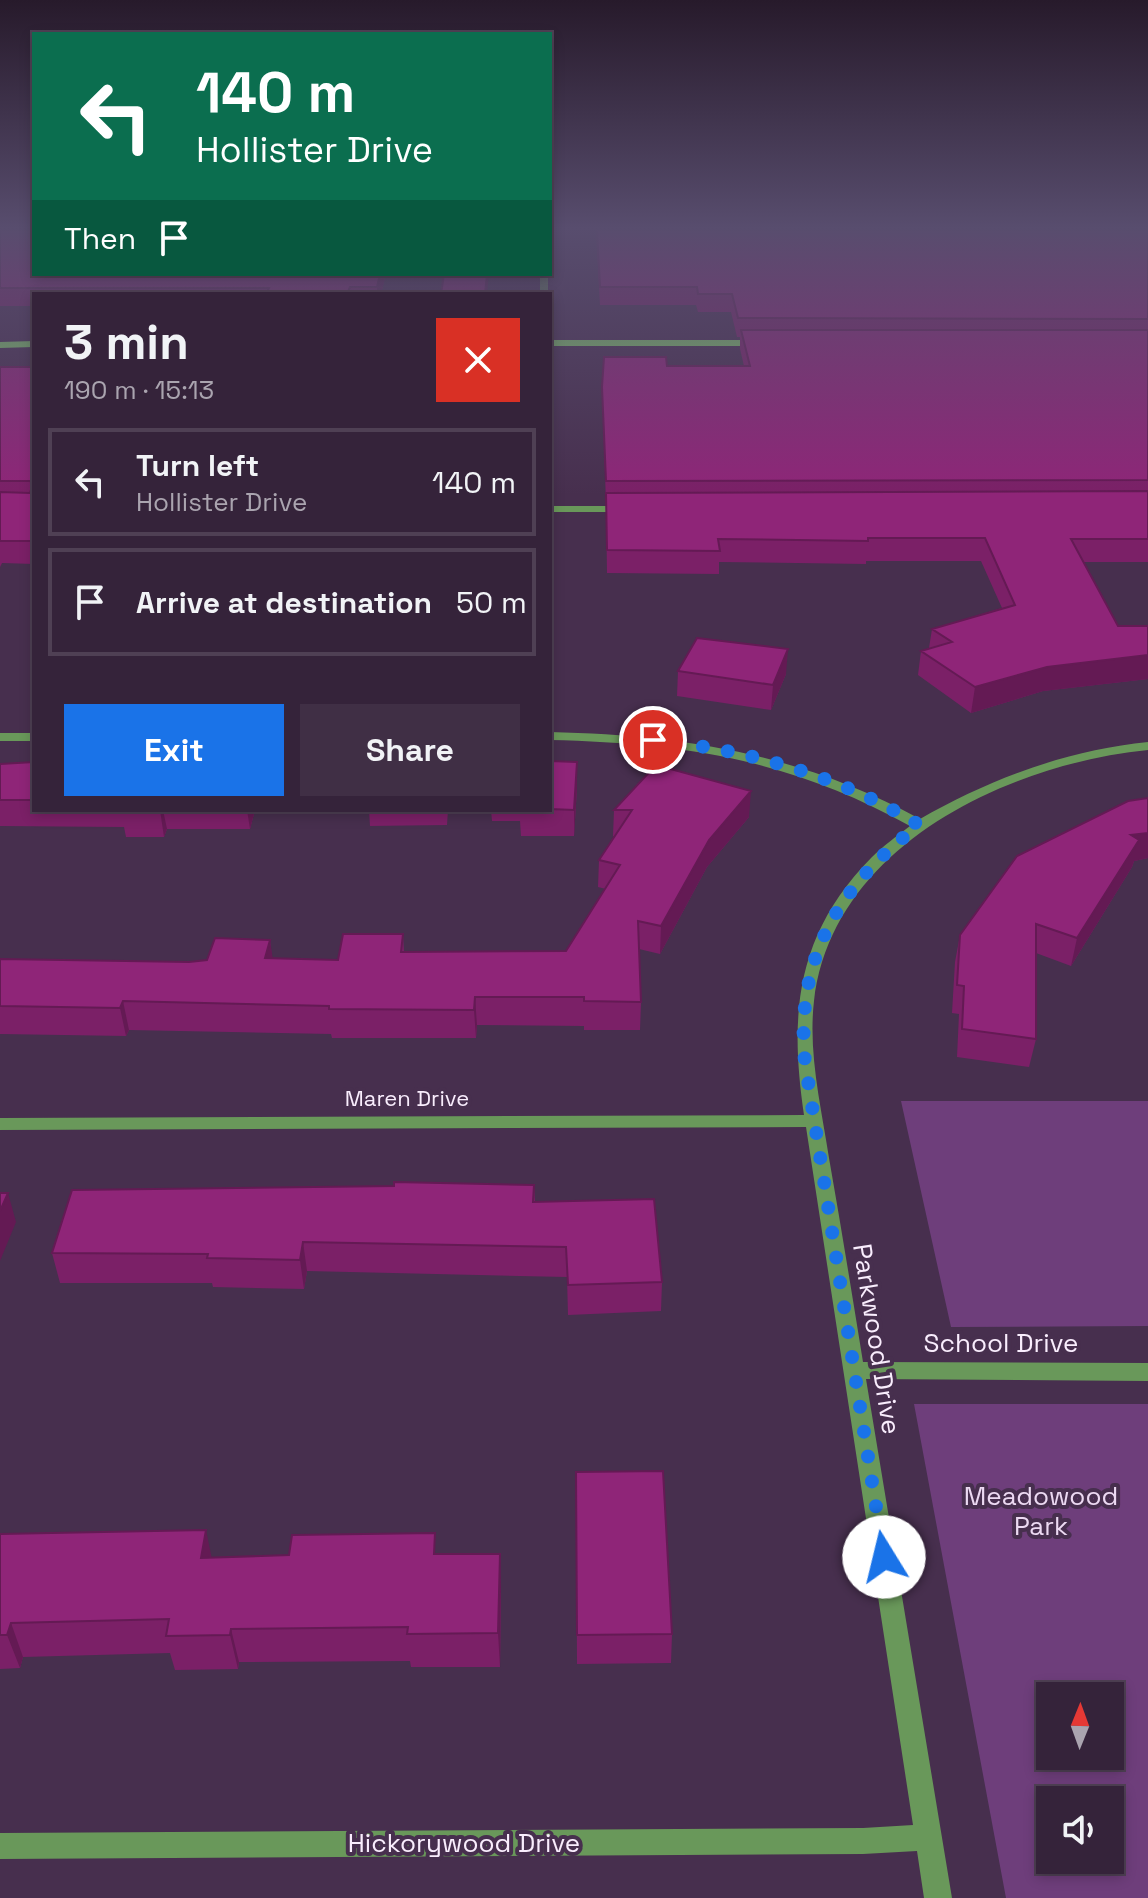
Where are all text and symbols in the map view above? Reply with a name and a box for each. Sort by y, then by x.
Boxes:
text: 140 m [196,57,355,128]
icon: left [64,64,168,168]
text: Hollister Drive [196,127,433,173]
icon: arrive [152,216,196,260]
text: Then [64,219,136,258]
text: 3 min [64,312,189,373]
button: close [436,318,520,402]
text: 190 m · 15:13 [64,373,214,407]
text: Turn left [136,446,259,485]
icon: left [68,460,112,504]
text: 140 m [432,463,516,502]
text: Hollister Drive [136,485,307,519]
icon: arrive [68,580,112,624]
text: Arrive at destination [136,583,432,622]
text: 50 m [456,583,527,622]
button: Exit [64,704,284,796]
button: Share [300,704,520,796]
pin [619,706,687,774]
icon: arrive [631,718,675,762]
street label: Maren Drive [345,1084,469,1112]
street label: Parkwood Drive [845,1241,909,1437]
street label: School Drive [924,1326,1078,1360]
park label: Meadowood Park [964,1479,1118,1543]
position arrow [842,1515,926,1599]
north arrow [1036,1682,1124,1770]
map controls [1036,1682,1124,1874]
button: sound [1036,1786,1124,1874]
street label: Hickorywood Drive [348,1826,580,1860]

